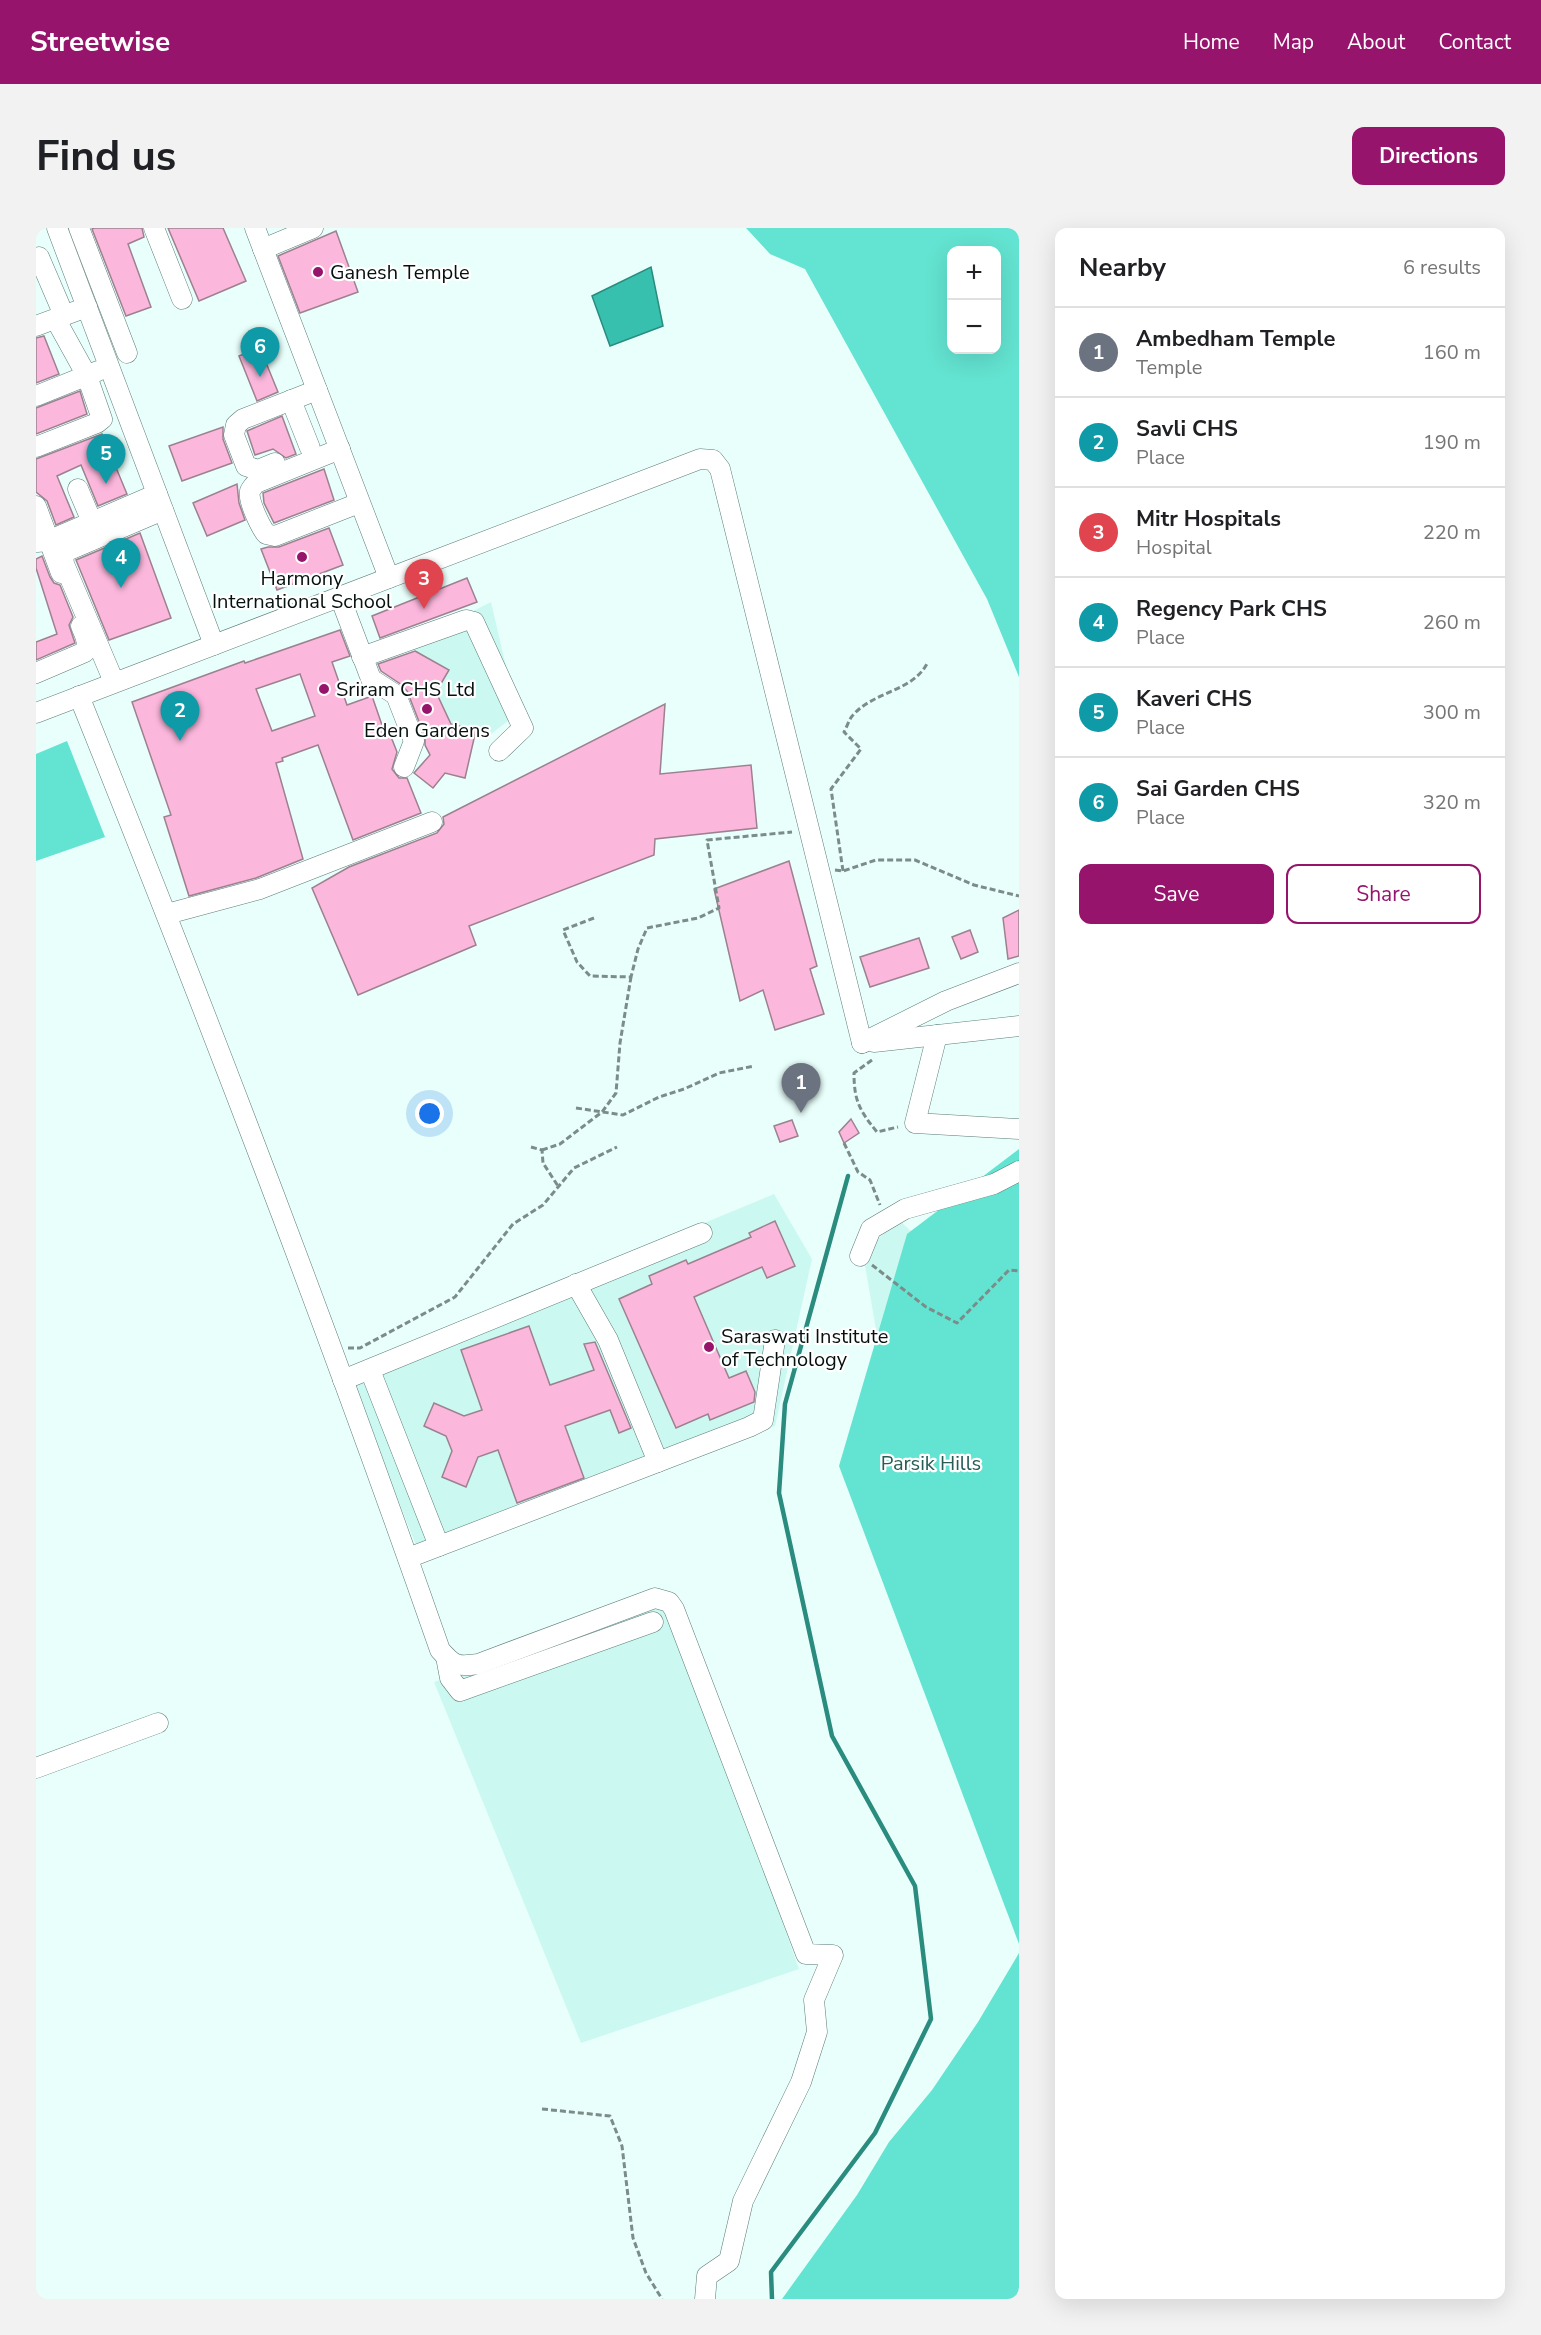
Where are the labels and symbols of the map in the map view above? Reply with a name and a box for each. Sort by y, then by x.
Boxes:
place label: Ganesh Temple [330,259,470,286]
marker: Ganesh Temple [311,265,325,279]
pin: 6 [240,328,280,377]
pin: 5 [86,434,126,484]
pin: 4 [102,538,140,588]
marker: Harmony International School [295,550,309,564]
pin: 3 [404,560,444,609]
place label: Harmony International School [212,565,392,615]
place label: Sriram CHS Ltd [336,676,475,703]
marker: Sriram CHS Ltd [317,682,331,696]
pin: 2 [160,692,200,741]
marker: Eden Gardens [420,702,434,716]
place label: Eden Gardens [364,717,490,744]
pin: 1 [782,1064,820,1113]
your location [415,1099,444,1128]
place label: Saraswati Institute of Technology [721,1323,888,1373]
marker: Saraswati Institute of Technology [702,1340,716,1354]
park label: Parsik Hills [881,1450,981,1477]

